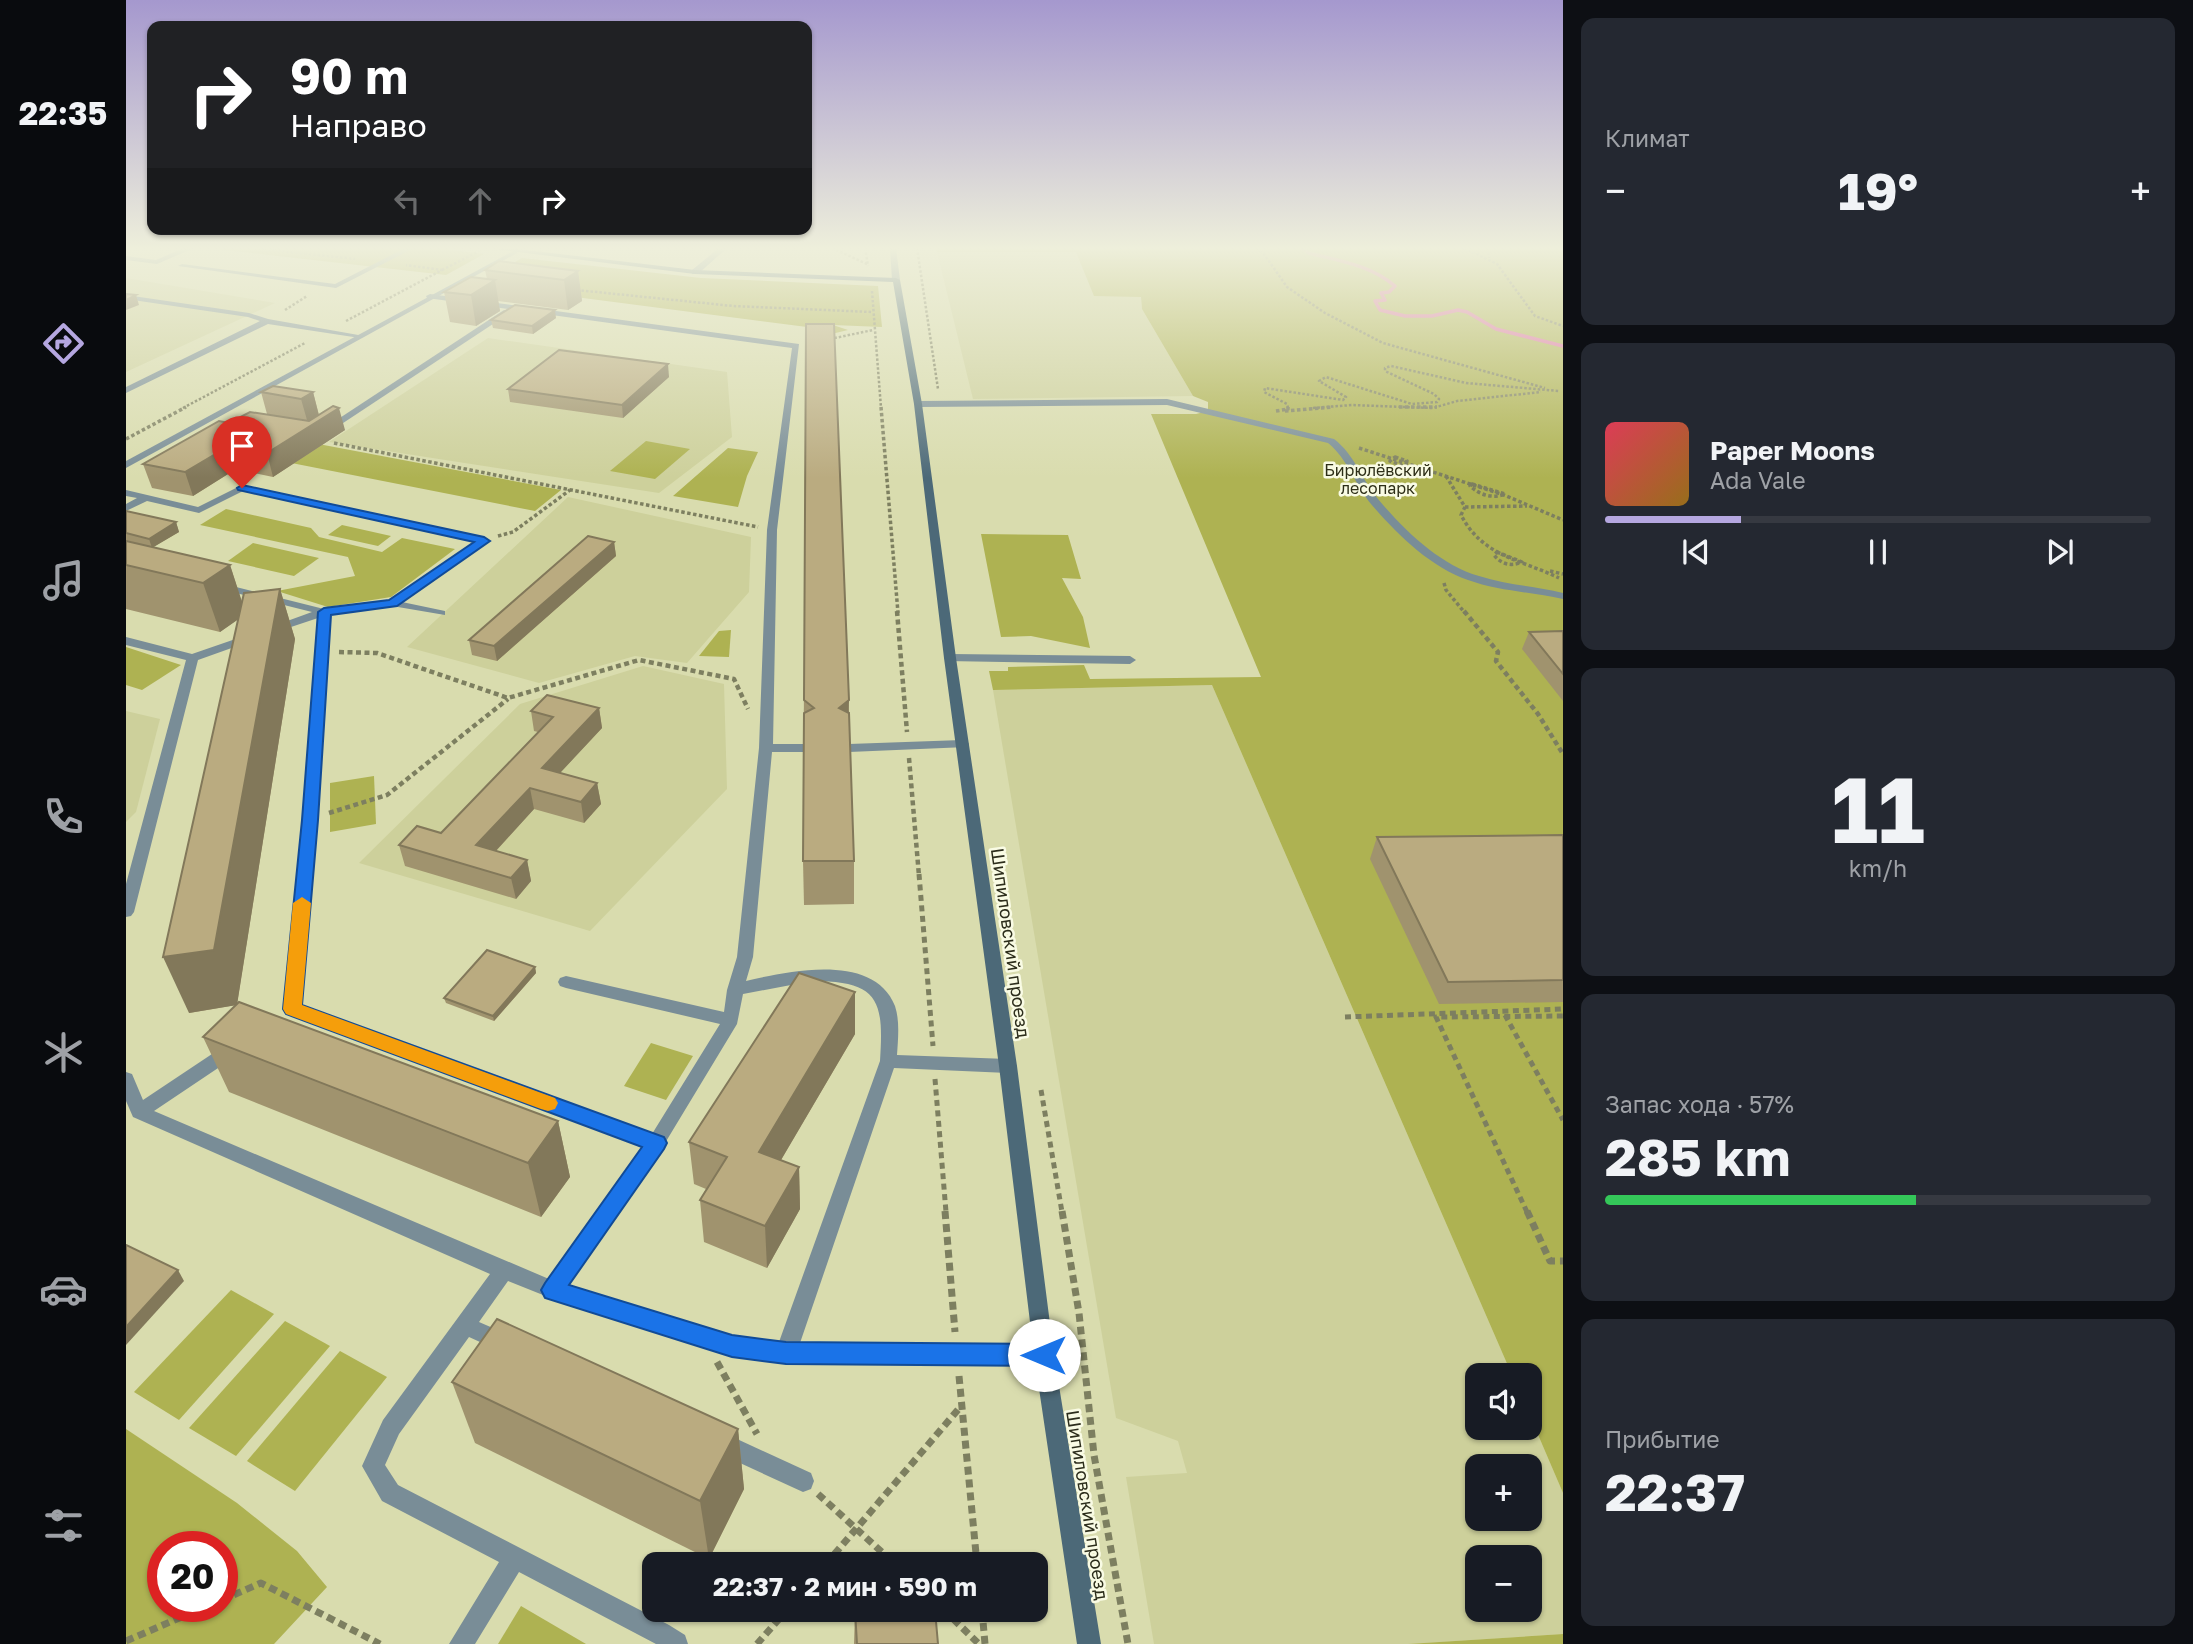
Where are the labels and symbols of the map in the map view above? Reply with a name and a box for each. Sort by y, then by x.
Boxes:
pin [212,416,272,488]
park label: Бирюлёвский лесопарк [1324,460,1432,498]
street label: Шипиловский проезд [987,846,1035,1039]
position arrow [1007,1318,1081,1392]
street label: Шипиловский проезд [1062,1408,1114,1601]
speed limit sign: 20 [147,1531,238,1622]

